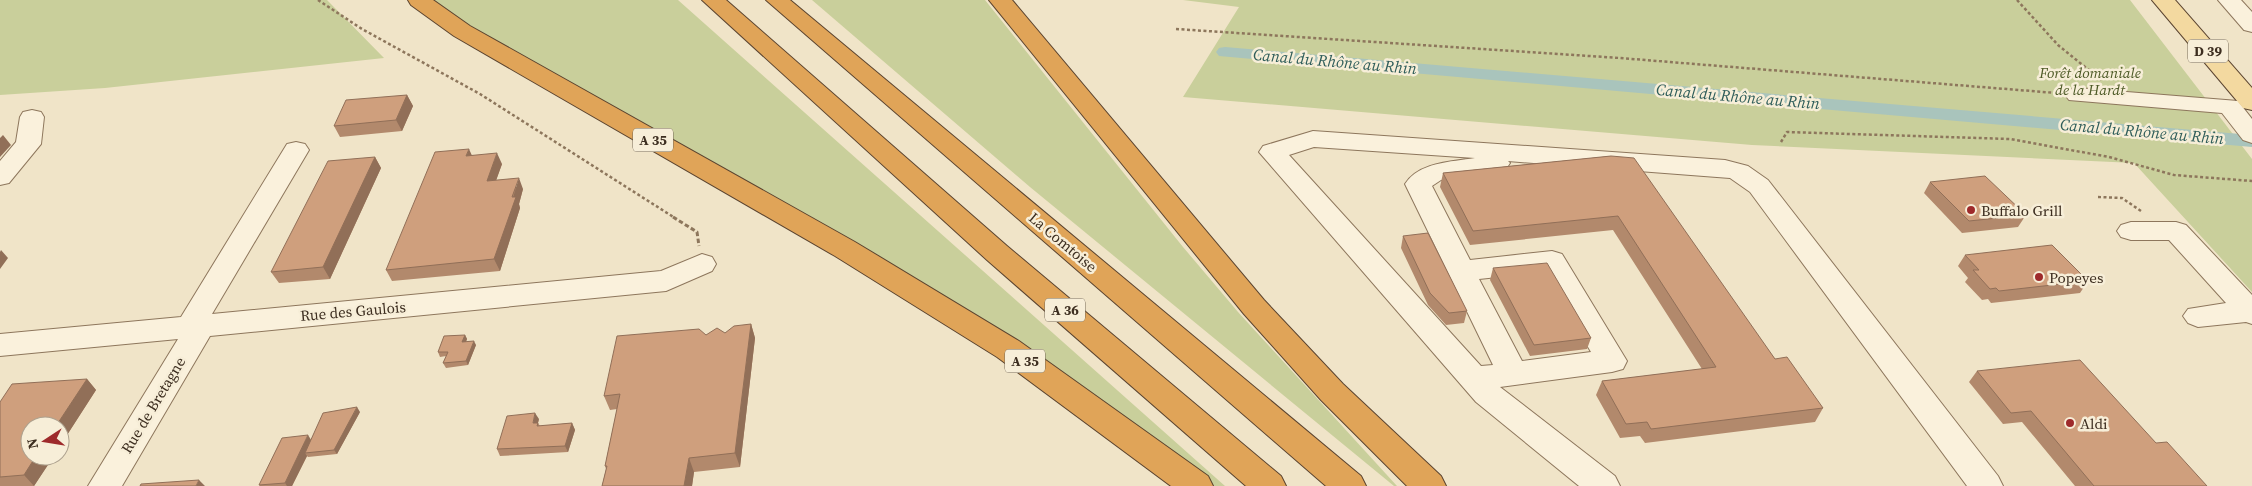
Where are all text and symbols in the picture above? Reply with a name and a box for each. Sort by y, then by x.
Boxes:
road number: D 39 [2188,40,2228,62]
water label: Canal du Rhône au Rhin [1252,43,1418,79]
park label: Forêt domaniale de la Hardt [2038,62,2141,100]
water label: Canal du Rhône au Rhin [1655,78,1821,114]
water label: Canal du Rhône au Rhin [2059,113,2225,149]
road number: A 35 [633,128,673,152]
place label: Buffalo Grill [1981,200,2063,221]
marker: Buffalo Grill [1965,204,1977,216]
street label: La Comtoise [1024,207,1102,277]
place label: Popeyes [2049,267,2103,288]
marker: Popeyes [2033,271,2045,283]
street label: Rue des Gaulois [299,296,407,326]
road number: A 36 [1045,298,1085,322]
road number: A 35 [1005,350,1045,372]
street label: Rue de Bretagne [116,353,190,457]
place label: Aldi [2080,413,2107,434]
north arrow [20,416,70,466]
marker: Aldi [2064,417,2076,429]
text: N [21,437,43,451]

